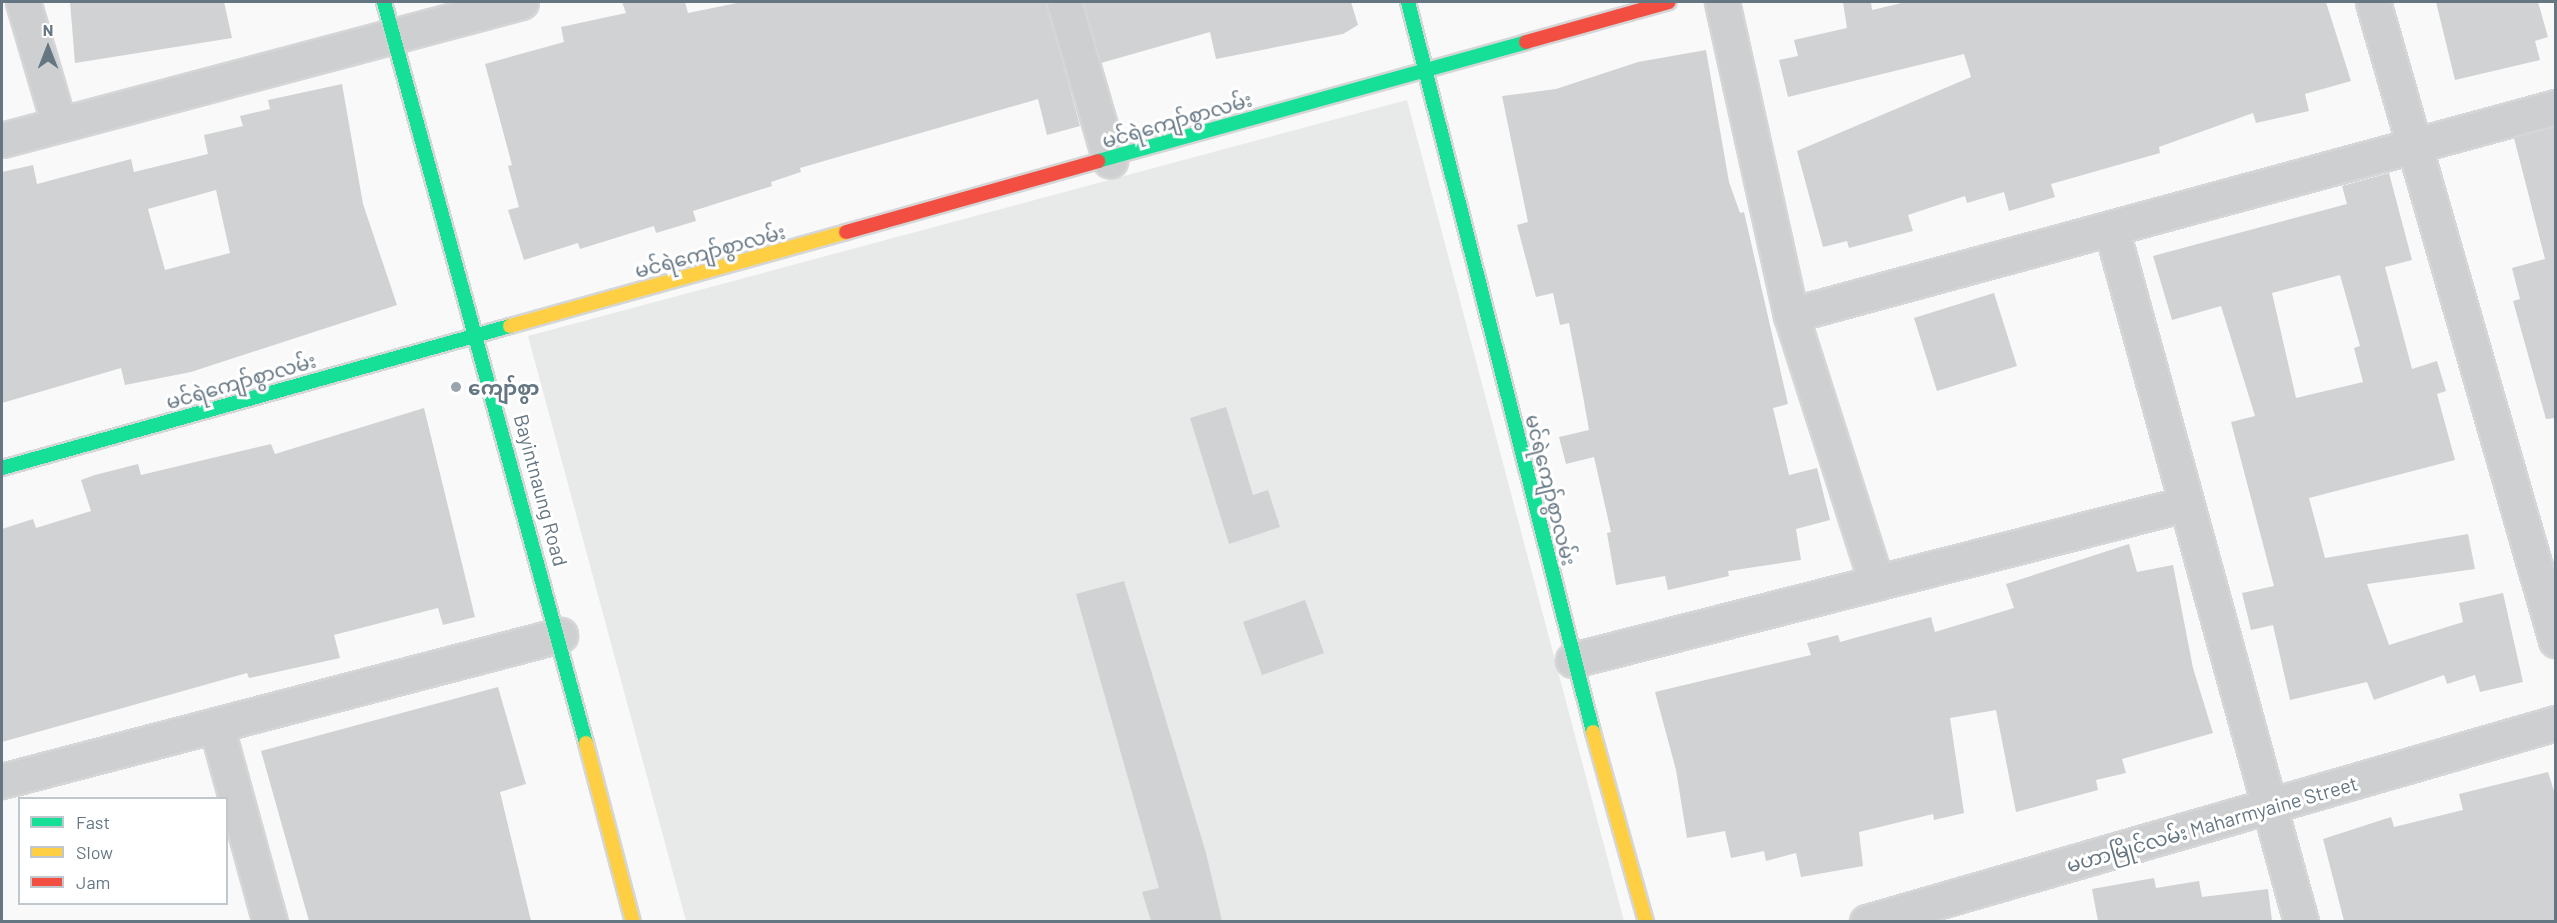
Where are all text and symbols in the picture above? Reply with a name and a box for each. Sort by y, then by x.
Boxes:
north arrow [18,18,78,78]
text: N [43,20,53,39]
street label: မင်ရဲကျော်စွာလမ်း [1099,87,1255,153]
street label: မင်ရဲကျော်စွာလမ်း [632,219,788,283]
street label: မင်ရဲကျော်စွာလမ်း [163,348,319,414]
place label: ကျော်စွာ [468,375,539,399]
marker: ကျော်စွာ [449,380,463,394]
street label: Bayintnaung Road [509,411,573,569]
street label: မင်ရဲကျော်စွာလမ်း [1521,412,1581,568]
street label: မဟာမြိုင်လမ်း Maharmyaine Street [2064,771,2360,877]
legend [18,797,228,905]
text: Fast [76,811,110,833]
text: Slow [76,841,113,863]
text: Jam [76,871,110,893]

